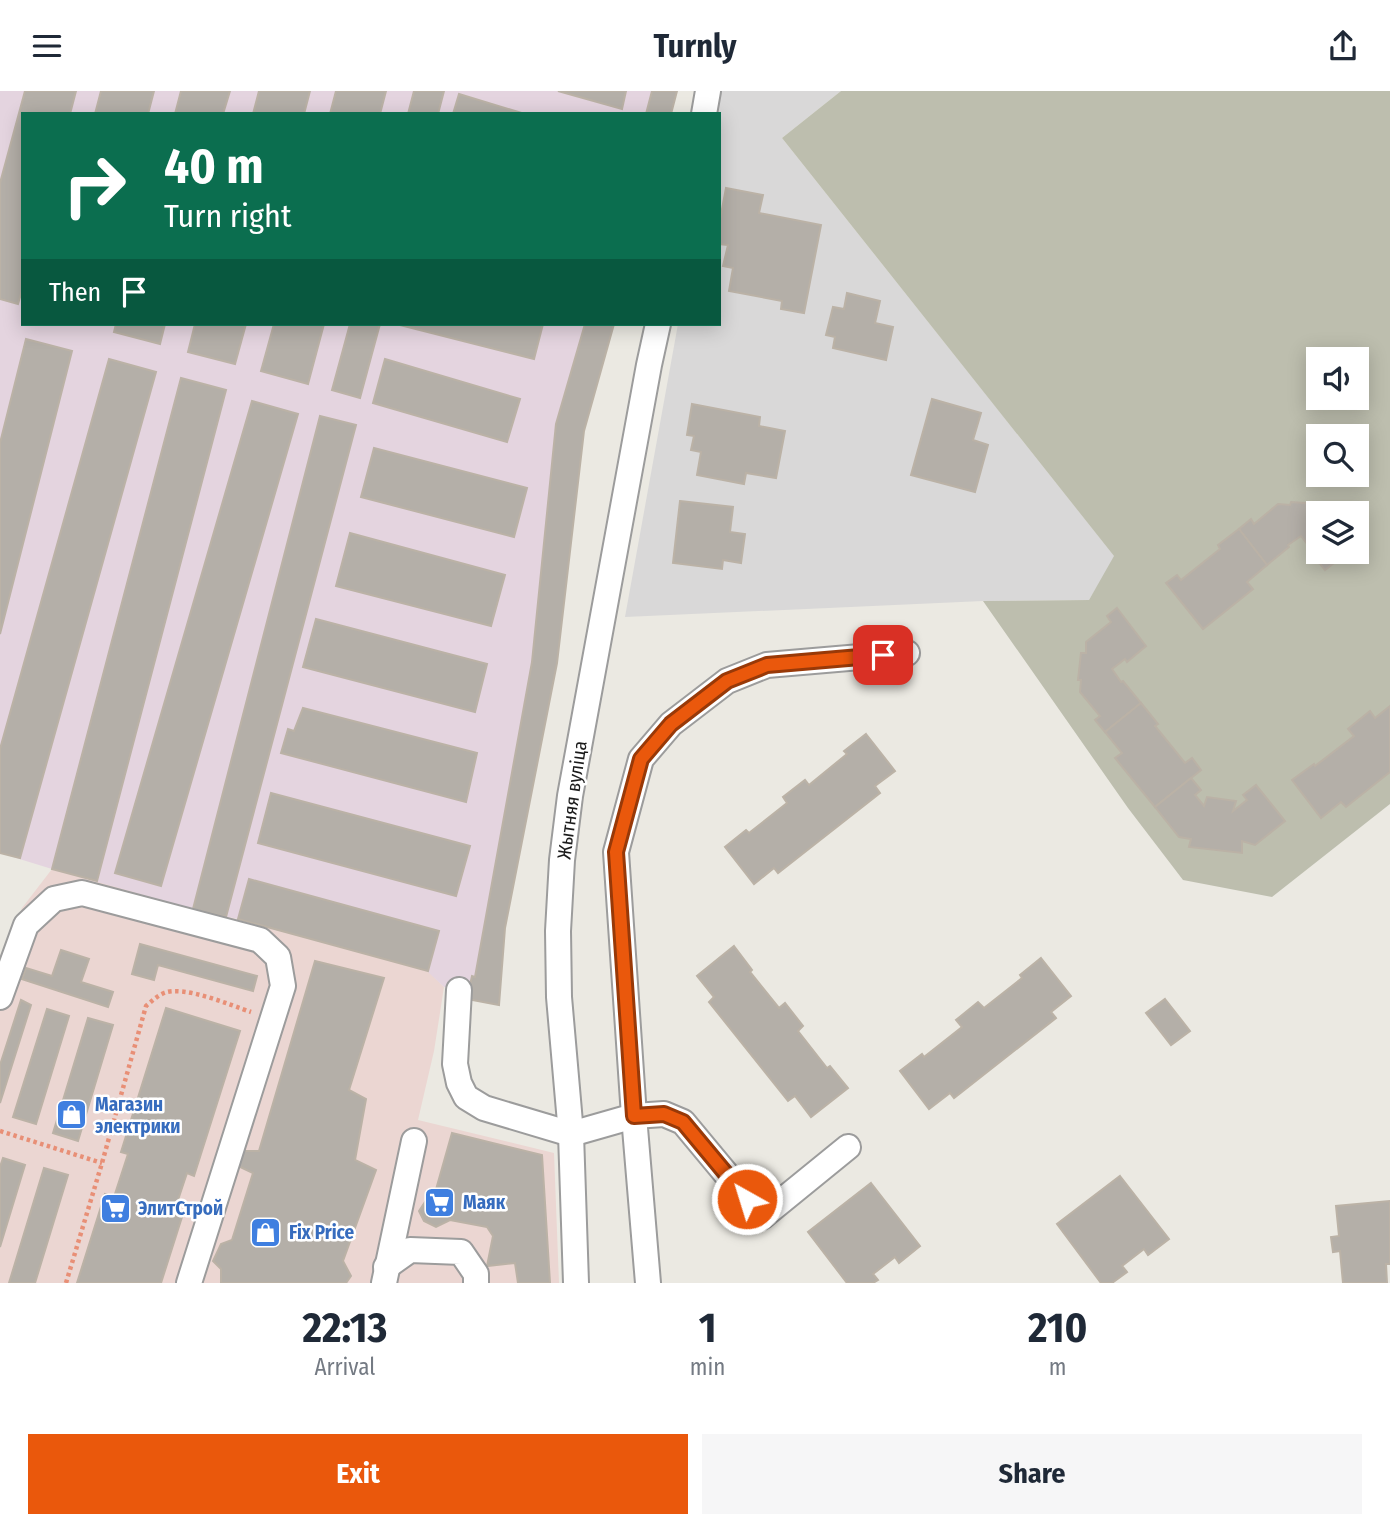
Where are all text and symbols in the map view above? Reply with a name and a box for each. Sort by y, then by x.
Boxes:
icon: menu [28,27,66,65]
text: Turnly [653,27,737,65]
icon: share [1324,27,1362,65]
text: 40 m [164,137,264,196]
icon: right [49,140,140,231]
text: Turn right [164,197,291,235]
icon: arrive [115,273,153,311]
text: Then [49,277,101,308]
map controls [1306,347,1369,564]
button: sound [1306,347,1369,410]
button: search [1306,424,1369,487]
button: layers [1306,501,1369,564]
pin [853,625,913,685]
icon: arrive [864,636,902,674]
street label: Жытняя вуліца [552,739,592,861]
place label: Магазин электрики [95,1093,180,1138]
shop icon: Магазин электрики [55,1098,89,1132]
position arrow [710,1162,784,1236]
supermarket icon: Маяк [423,1185,457,1219]
supermarket icon: ЭлитСтрой [98,1191,132,1225]
place label: Маяк [463,1191,506,1214]
place label: ЭлитСтрой [138,1197,223,1220]
shop icon: Fix Price [249,1215,283,1249]
place label: Fix Price [289,1221,354,1244]
text: 22:13 [303,1303,387,1353]
text: 1 [699,1303,717,1353]
text: 210 [1028,1303,1087,1353]
text: Arrival [314,1353,375,1381]
text: min [690,1353,725,1381]
text: m [1049,1353,1067,1381]
button: Exit [28,1434,688,1514]
button: Share [702,1434,1362,1514]

